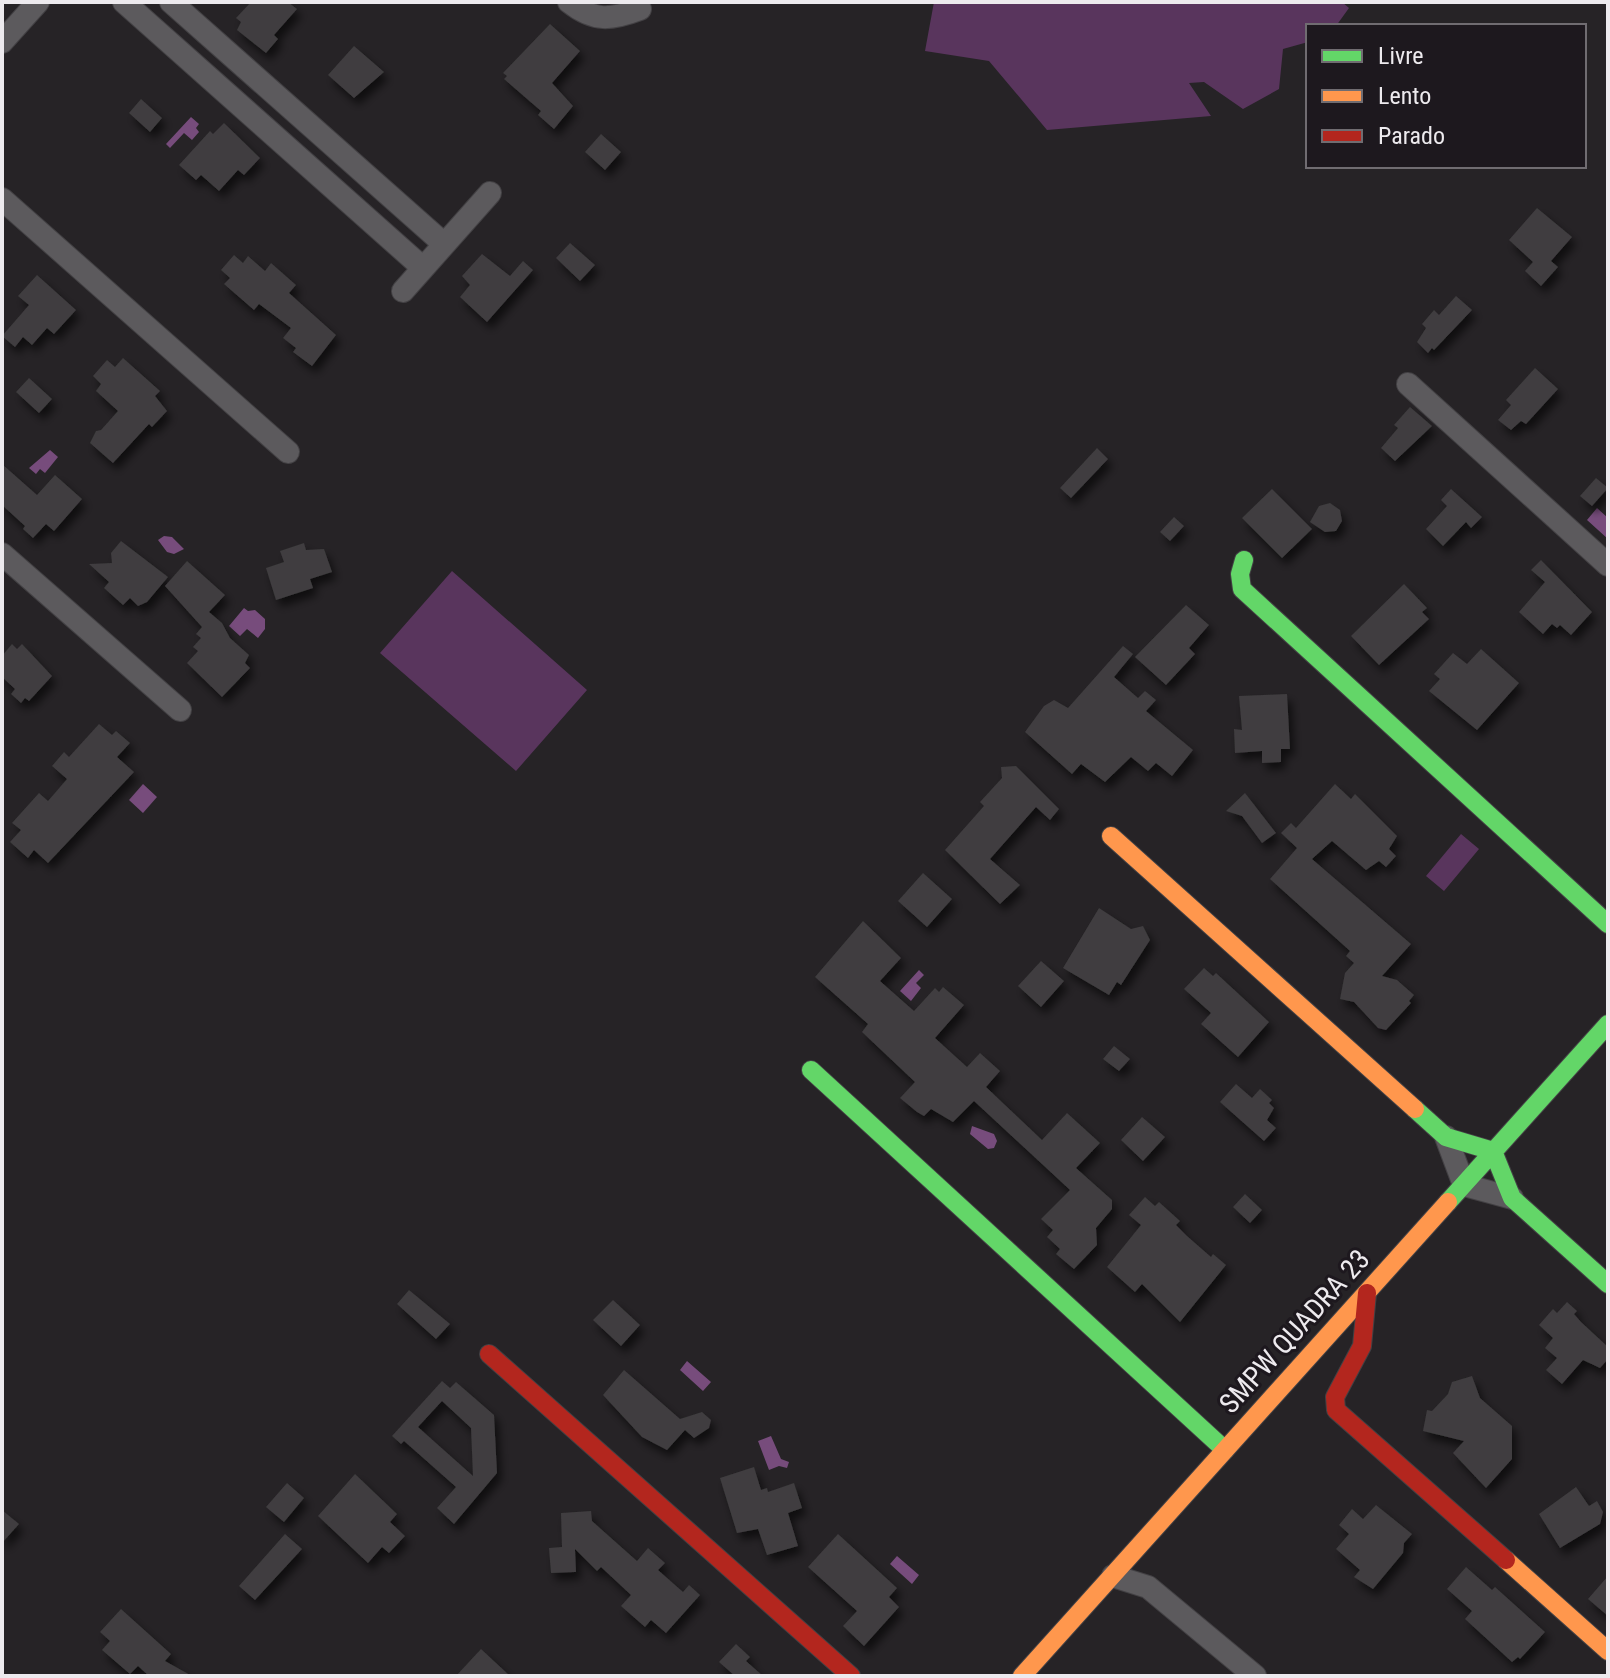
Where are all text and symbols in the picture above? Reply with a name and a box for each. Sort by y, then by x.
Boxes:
legend [1306,24,1586,168]
text: Livre [1378,42,1424,70]
text: Lento [1378,82,1431,110]
text: Parado [1378,122,1445,150]
street label: SMPW QUADRA 23 [1212,1243,1376,1420]

